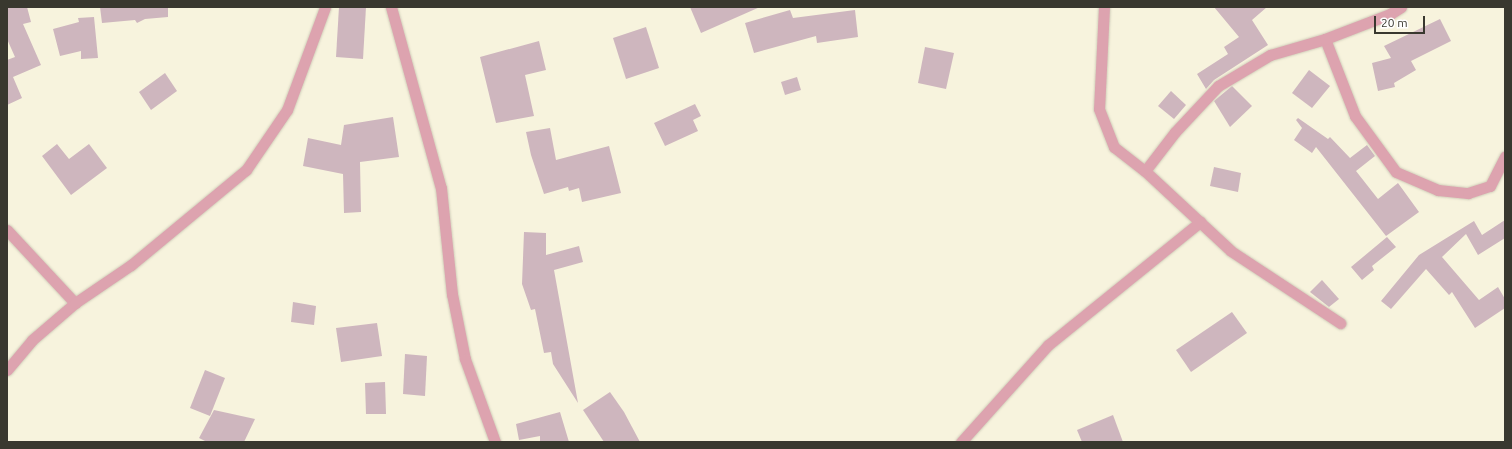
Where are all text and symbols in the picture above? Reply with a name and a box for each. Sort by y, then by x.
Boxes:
scale bar [1376,8,1427,34]
text: 20 m [1381,16,1408,29]

